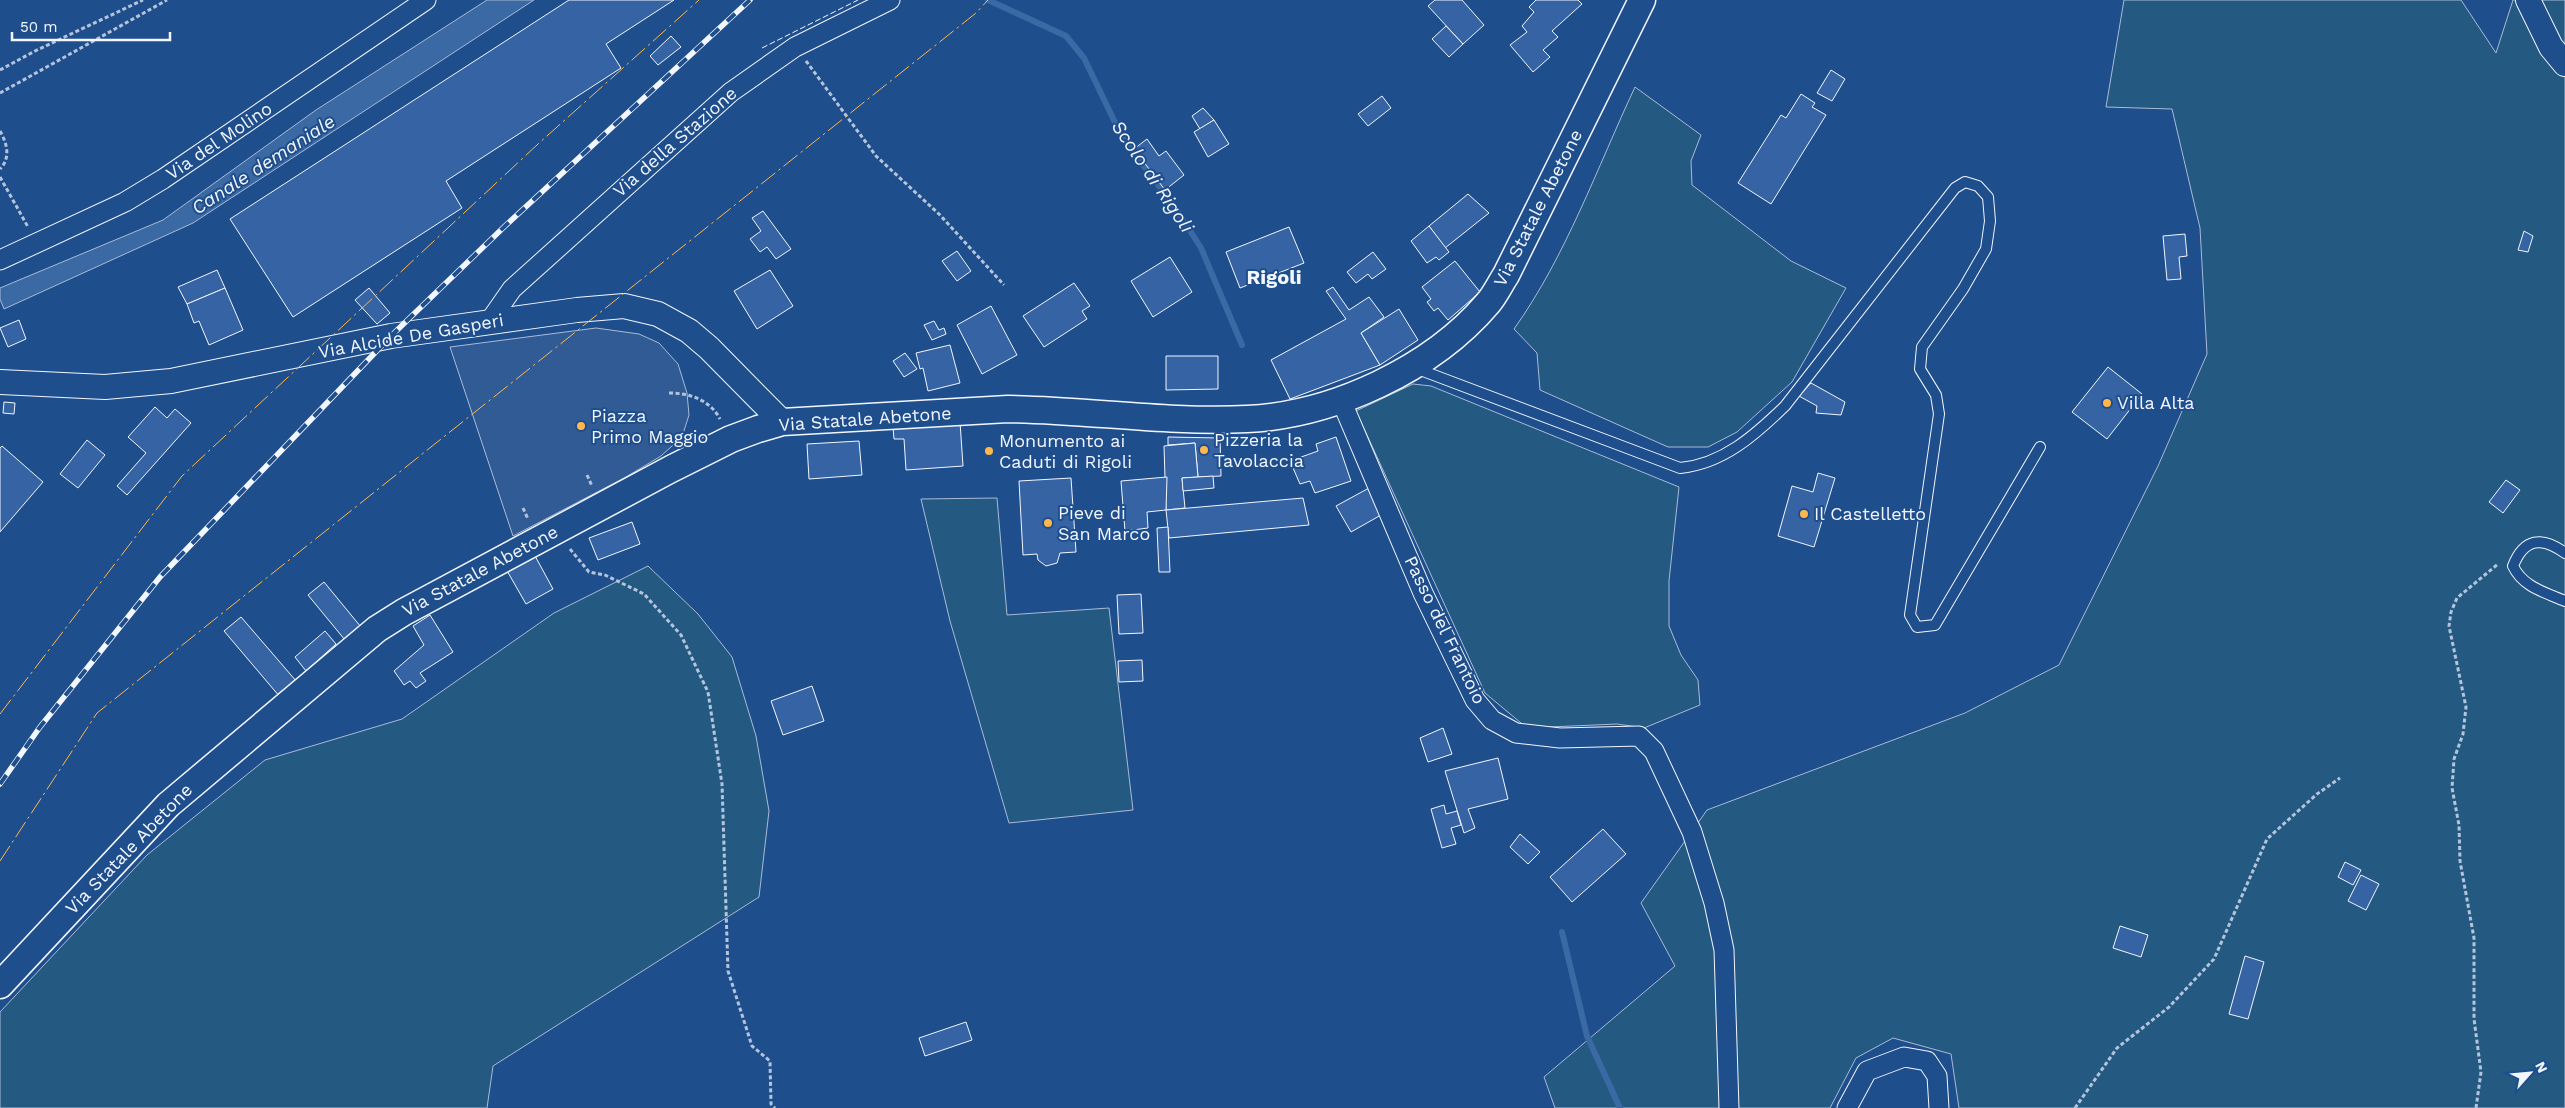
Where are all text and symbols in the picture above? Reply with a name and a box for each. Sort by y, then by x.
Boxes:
scale bar [12,10,170,42]
text: 50 m [20,18,57,36]
street label: Via della Stazione [609,82,741,201]
street label: Via del Molino [162,97,276,184]
water label: Canale demaniale [187,109,339,219]
water label: Scolo di Rigoli [1107,116,1199,238]
street label: Via Statale Abetone [1489,126,1586,290]
district label: Rigoli [1246,265,1302,289]
street label: Via Alcide De Gasperi [317,309,505,362]
place label: Villa Alta [2117,392,2194,413]
marker: Villa Alta [2101,397,2113,409]
street label: Via Statale Abetone [778,402,952,435]
place label: Piazza Primo Maggio [591,405,708,447]
marker: Piazza Primo Maggio [575,420,587,432]
place label: Pizzeria la Tavolaccia [1214,429,1304,471]
place label: Monumento ai Caduti di Rigoli [999,430,1132,472]
marker: Pizzeria la Tavolaccia [1198,444,1210,456]
marker: Monumento ai Caduti di Rigoli [983,445,995,457]
place label: Pieve di San Marco [1058,502,1150,544]
place label: Il Castelletto [1814,503,1926,524]
marker: Il Castelletto [1798,508,1810,520]
marker: Pieve di San Marco [1042,517,1054,529]
street label: Via Statale Abetone [398,521,561,621]
street label: Passo del Frantoio [1400,552,1490,707]
street label: Via Statale Abetone [61,779,196,918]
north arrow [2505,1048,2555,1098]
text: N [2532,1059,2551,1075]

